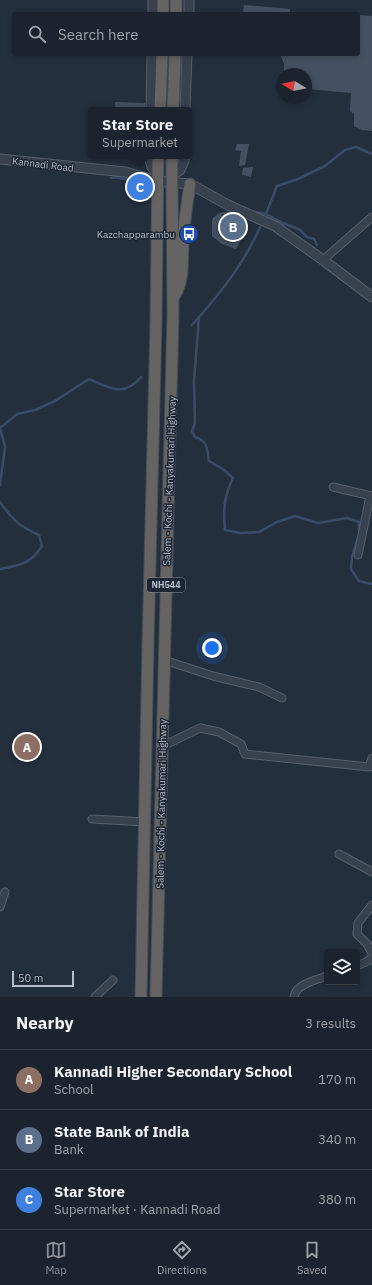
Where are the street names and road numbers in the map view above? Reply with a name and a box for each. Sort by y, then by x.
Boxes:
street label: Kannadi Road [11,154,74,175]
street label: Salem - Kochi - Kanyakumari Highway [160,396,179,566]
road number: NH544 [147,578,185,592]
street label: Salem - Kochi - Kanyakumari Highway [154,719,169,889]

